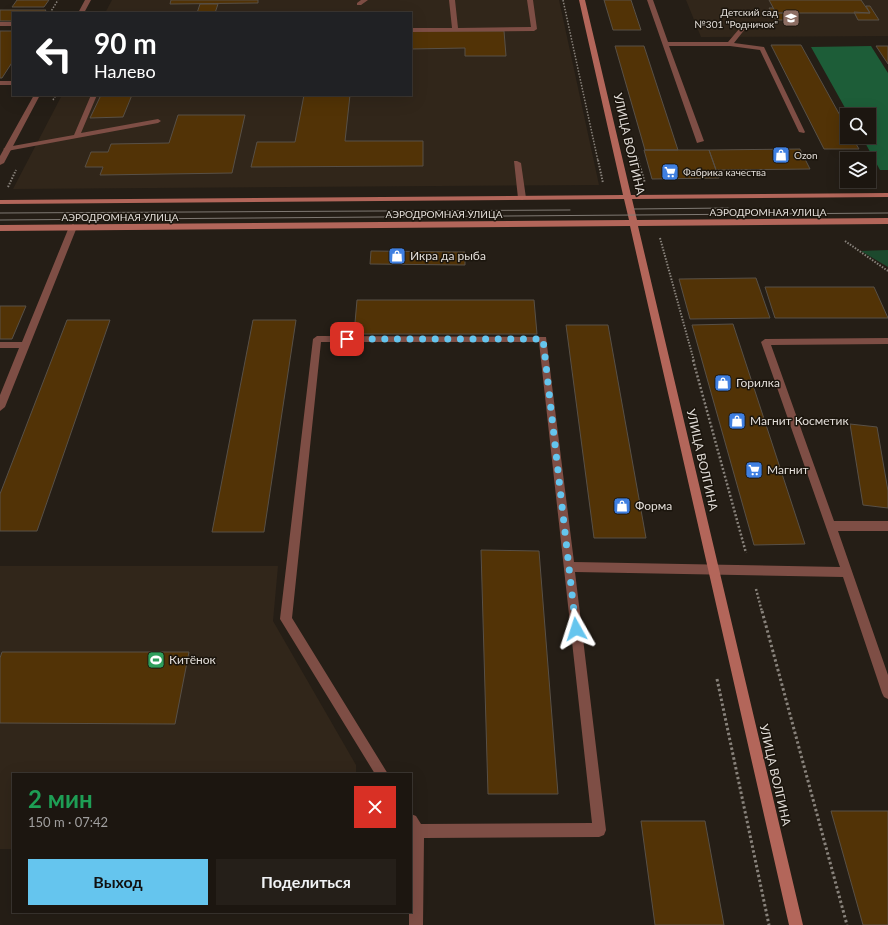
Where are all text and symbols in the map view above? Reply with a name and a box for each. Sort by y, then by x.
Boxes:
place label: Детский сад №301 "Родничок" [694,6,778,30]
school or university icon: Детский сад №301 "Родничок" [781,8,801,28]
text: 90 m [94,26,157,60]
icon: left [28,28,80,80]
text: Налево [94,60,156,82]
street label: УЛИЦА ВОЛГИНА [610,92,649,197]
map controls [840,108,876,188]
button: search [840,108,876,144]
shop icon: Ozon [771,145,791,165]
place label: Ozon [794,149,818,161]
button: layers [840,152,876,188]
supermarket icon: Фабрика качества [660,162,680,182]
place label: Фабрика качества [683,166,766,178]
street label: АЭРОДРОМНАЯ УЛИЦА [709,206,827,218]
street label: АЭРОДРОМНАЯ УЛИЦА [385,208,503,220]
street label: АЭРОДРОМНАЯ УЛИЦА [61,211,179,223]
shop icon: Икра да рыба [387,246,407,266]
place label: Икра да рыба [410,248,486,263]
pin [330,322,364,356]
icon: arrive [336,328,358,350]
shop icon: Горилка [713,373,733,393]
place label: Горилка [736,375,780,390]
street label: УЛИЦА ВОЛГИНА [683,408,722,513]
shop icon: Магнит Косметик [727,411,747,431]
place label: Магнит Косметик [750,413,849,428]
supermarket icon: Магнит [744,460,764,480]
place label: Магнит [767,462,809,477]
shop icon: Форма [612,496,632,516]
place label: Форма [635,498,672,513]
position arrow [555,608,597,650]
sports icon: Китёнок [146,650,166,670]
place label: Китёнок [169,652,217,667]
street label: УЛИЦА ВОЛГИНА [756,723,795,828]
text: 2 мин [28,784,93,813]
button: close [354,786,396,828]
text: 150 m · 07:42 [28,814,108,830]
button: Выход [28,859,208,905]
button: Поделиться [216,859,396,905]

